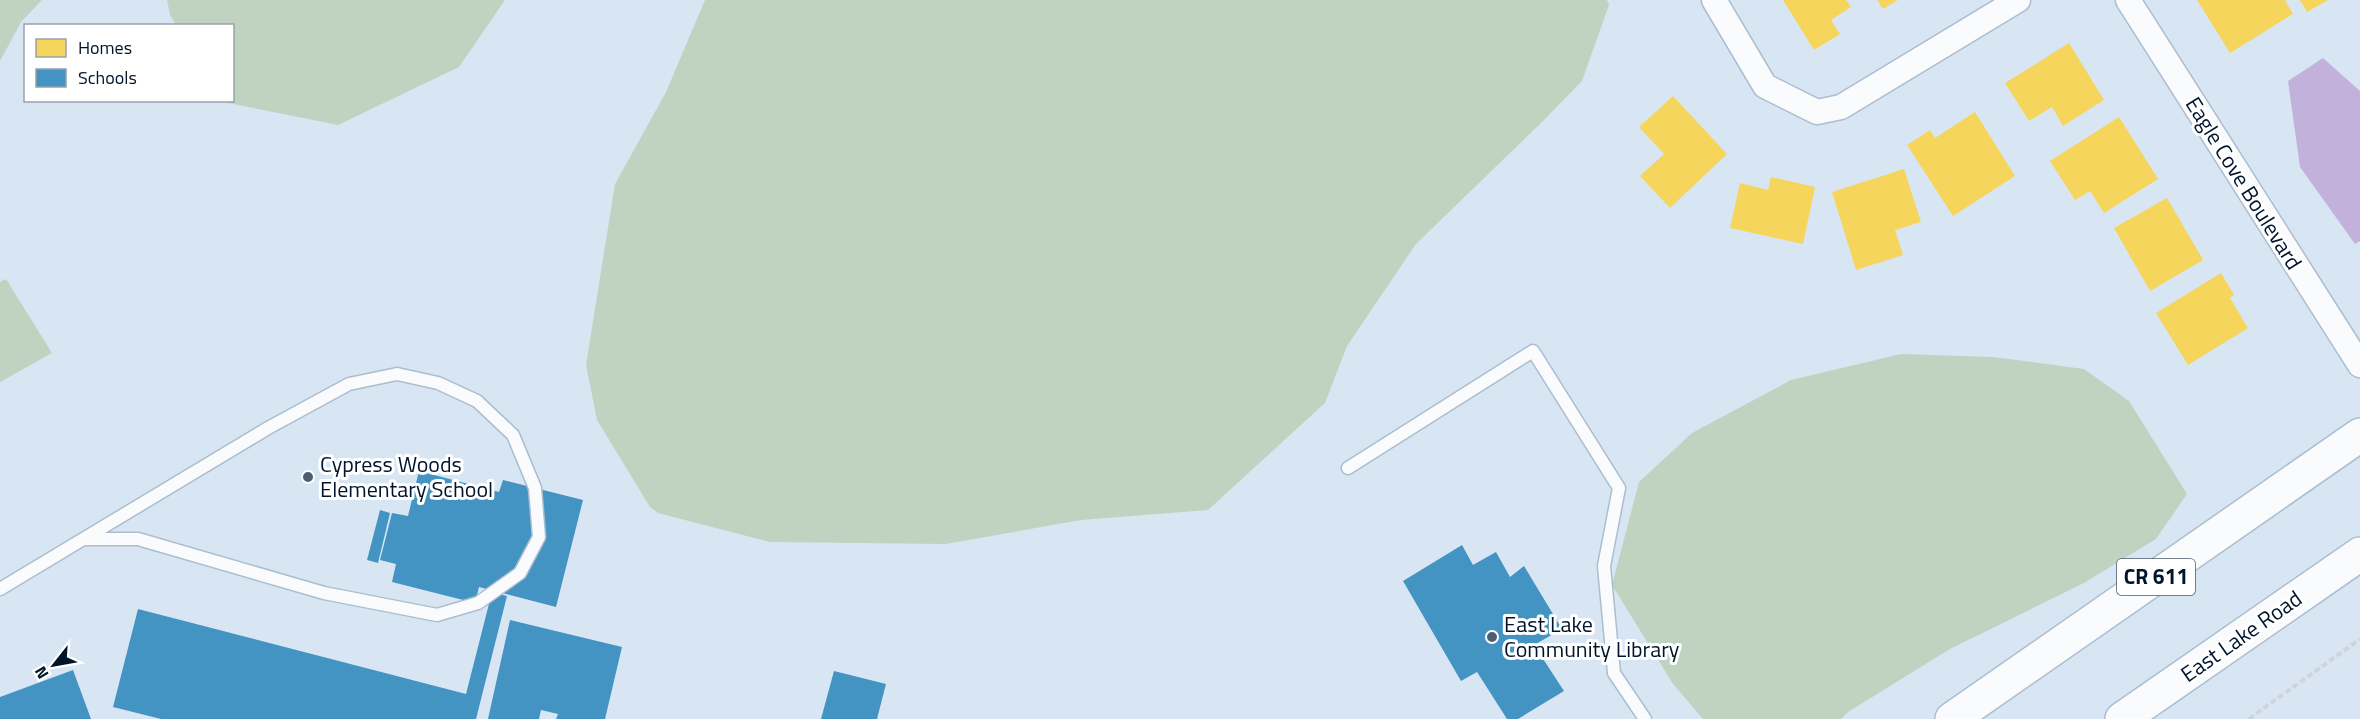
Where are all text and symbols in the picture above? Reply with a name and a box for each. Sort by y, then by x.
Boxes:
legend [24,24,234,102]
text: Homes [78,34,132,61]
text: Schools [78,64,137,91]
street label: Eagle Cove Boulevard [2177,90,2311,276]
place label: Cypress Woods Elementary School [320,447,493,506]
marker: Cypress Woods Elementary School [301,470,315,484]
road number: CR 611 [2117,559,2195,595]
street label: East Lake Road [2173,582,2309,690]
place label: East Lake Community Library [1504,607,1680,666]
marker: East Lake Community Library [1485,630,1499,644]
north arrow [24,635,84,695]
text: N [28,662,54,684]

